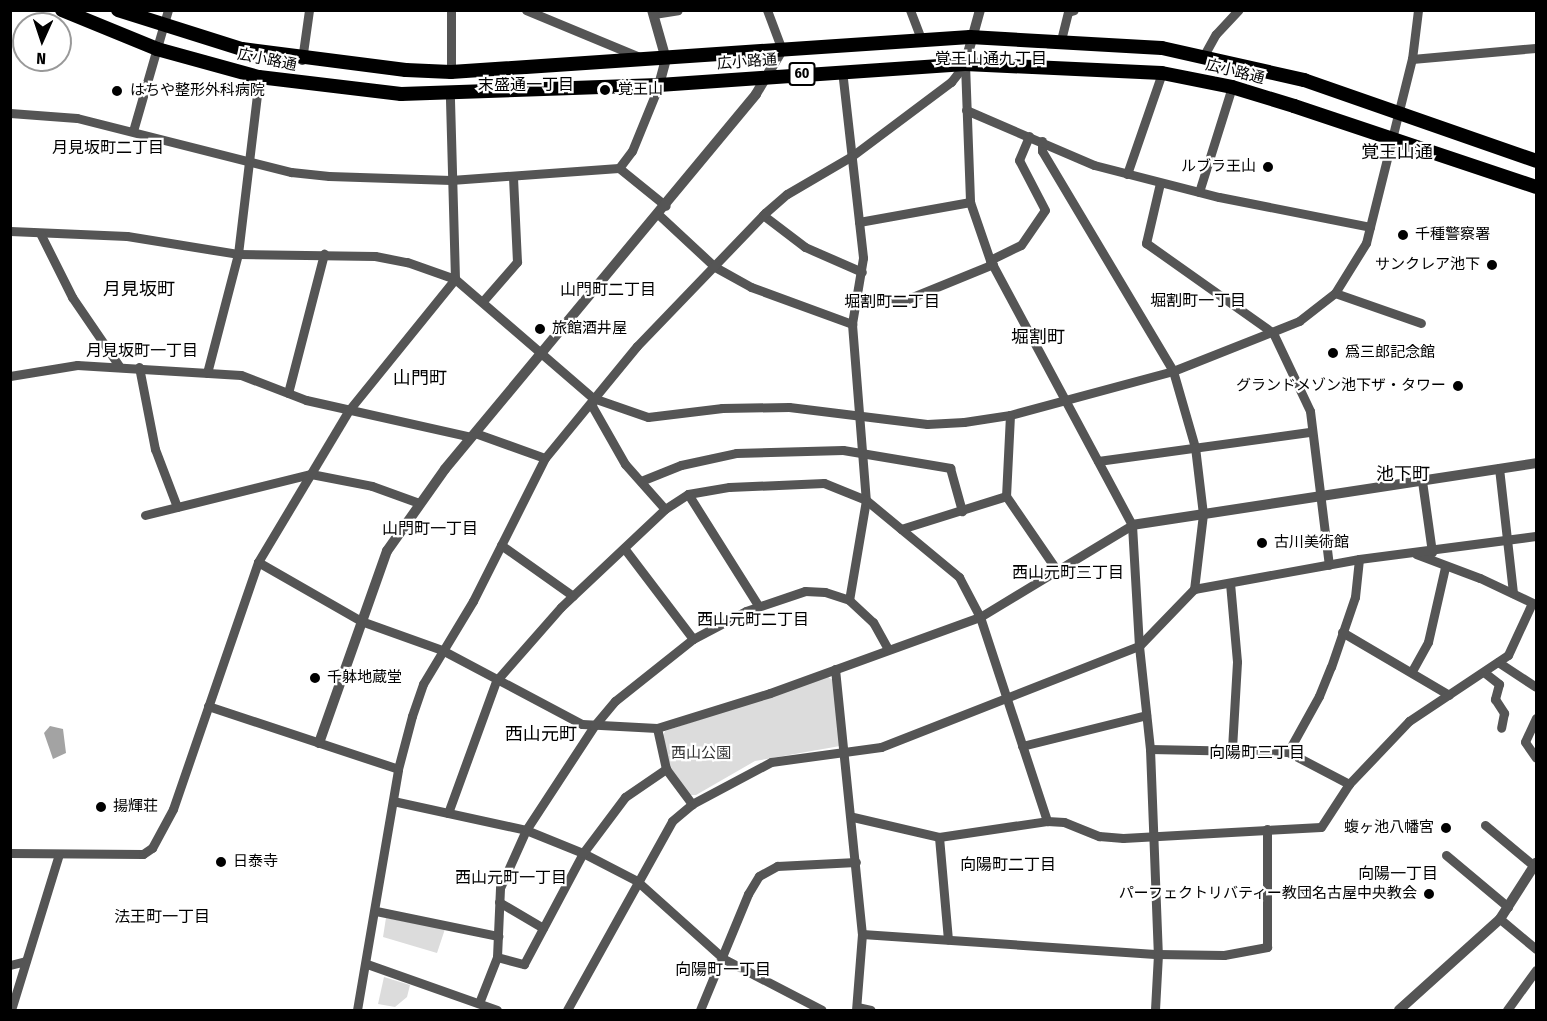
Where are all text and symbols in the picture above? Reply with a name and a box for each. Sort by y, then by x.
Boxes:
north arrow [12,12,72,72]
street label: 広小路通 [236,45,298,75]
text: N [36,49,46,68]
district label: 覚王山通九丁目 [935,49,1047,69]
street label: 広小路通 [716,51,778,73]
street label: 広小路通 [1204,56,1266,88]
road number: 60 [788,63,816,85]
district label: 末盛通一丁目 [478,75,574,95]
marker: 覚王山 [596,81,614,99]
place label: 覚王山 [618,81,663,99]
marker: はちや整形外科病院 [108,82,126,100]
place label: はちや整形外科病院 [130,82,265,100]
district label: 月見坂町二丁目 [52,138,164,158]
district label: 覚王山通 [1361,141,1433,163]
place label: ルブラ王山 [1181,158,1256,176]
marker: ルブラ王山 [1261,160,1275,174]
place label: 千種警察署 [1415,226,1490,244]
marker: 千種警察署 [1396,228,1410,242]
place label: サンクレア池下 [1375,256,1480,274]
marker: サンクレア池下 [1485,258,1499,272]
district label: 月見坂町 [103,278,175,300]
district label: 山門町二丁目 [560,280,656,300]
district label: 堀割町一丁目 [1150,291,1246,311]
district label: 堀割町二丁目 [844,292,940,312]
place label: 旅館酒井屋 [552,320,627,338]
marker: 旅館酒井屋 [533,322,547,336]
district label: 堀割町 [1011,326,1065,348]
district label: 月見坂町一丁目 [86,341,198,361]
place label: 爲三郎記念館 [1345,344,1435,362]
marker: 爲三郎記念館 [1326,346,1340,360]
district label: 山門町 [393,367,447,389]
place label: グランドメゾン池下ザ・タワー [1236,377,1446,395]
marker: グランドメゾン池下ザ・タワー [1451,379,1465,393]
district label: 池下町 [1376,463,1430,485]
district label: 山門町一丁目 [382,519,478,539]
place label: 古川美術館 [1274,534,1349,552]
marker: 古川美術館 [1255,536,1269,550]
district label: 西山元町三丁目 [1012,563,1124,583]
district label: 西山元町二丁目 [697,610,809,630]
place label: 千躰地蔵堂 [327,669,402,687]
marker: 千躰地蔵堂 [308,671,322,685]
district label: 西山元町 [505,723,577,745]
district label: 向陽町三丁目 [1209,743,1305,763]
park label: 西山公園 [671,745,731,763]
place label: 揚輝荘 [113,798,158,816]
marker: 揚輝荘 [94,800,108,814]
place label: 蝮ヶ池八幡宮 [1344,819,1434,837]
marker: 蝮ヶ池八幡宮 [1439,821,1453,835]
place label: 日泰寺 [233,853,278,871]
marker: 日泰寺 [214,855,228,869]
district label: 向陽町二丁目 [960,855,1056,875]
district label: 向陽一丁目 [1358,864,1438,884]
district label: 西山元町一丁目 [455,868,567,888]
place label: パーフェクトリバティー教団名古屋中央教会 [1117,885,1417,903]
marker: パーフェクトリバティー教団名古屋中央教会 [1422,887,1436,901]
district label: 法王町一丁目 [114,907,210,927]
district label: 向陽町一丁目 [675,960,771,980]

